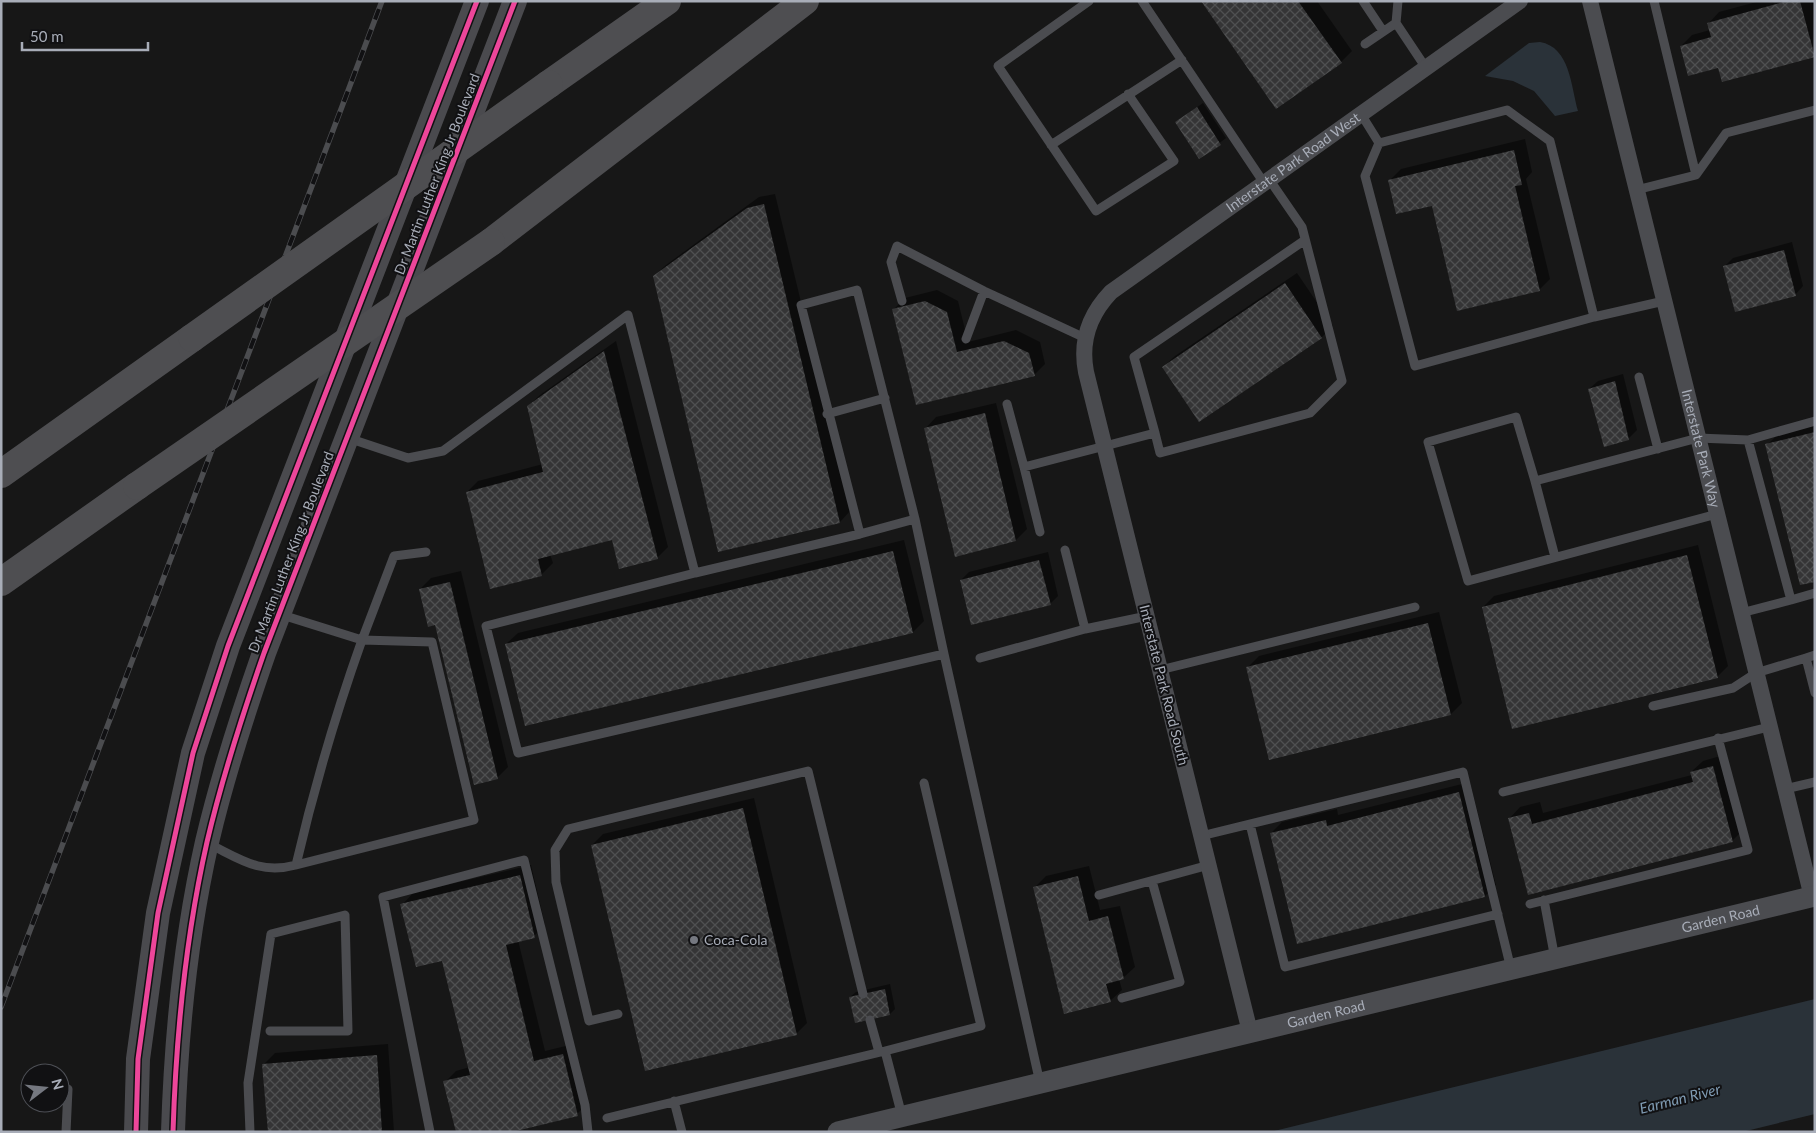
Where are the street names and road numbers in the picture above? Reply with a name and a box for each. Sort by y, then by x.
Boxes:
street label: Dr Martin Luther King Jr Boulevard [390,71,483,277]
street label: Interstate Park Road West [1222,109,1363,216]
street label: Interstate Park Way [1678,387,1724,510]
street label: Dr Martin Luther King Jr Boulevard [244,449,337,655]
street label: Interstate Park Road South [1136,603,1193,767]
street label: Garden Road [1680,901,1761,936]
street label: Garden Road [1285,996,1367,1031]

